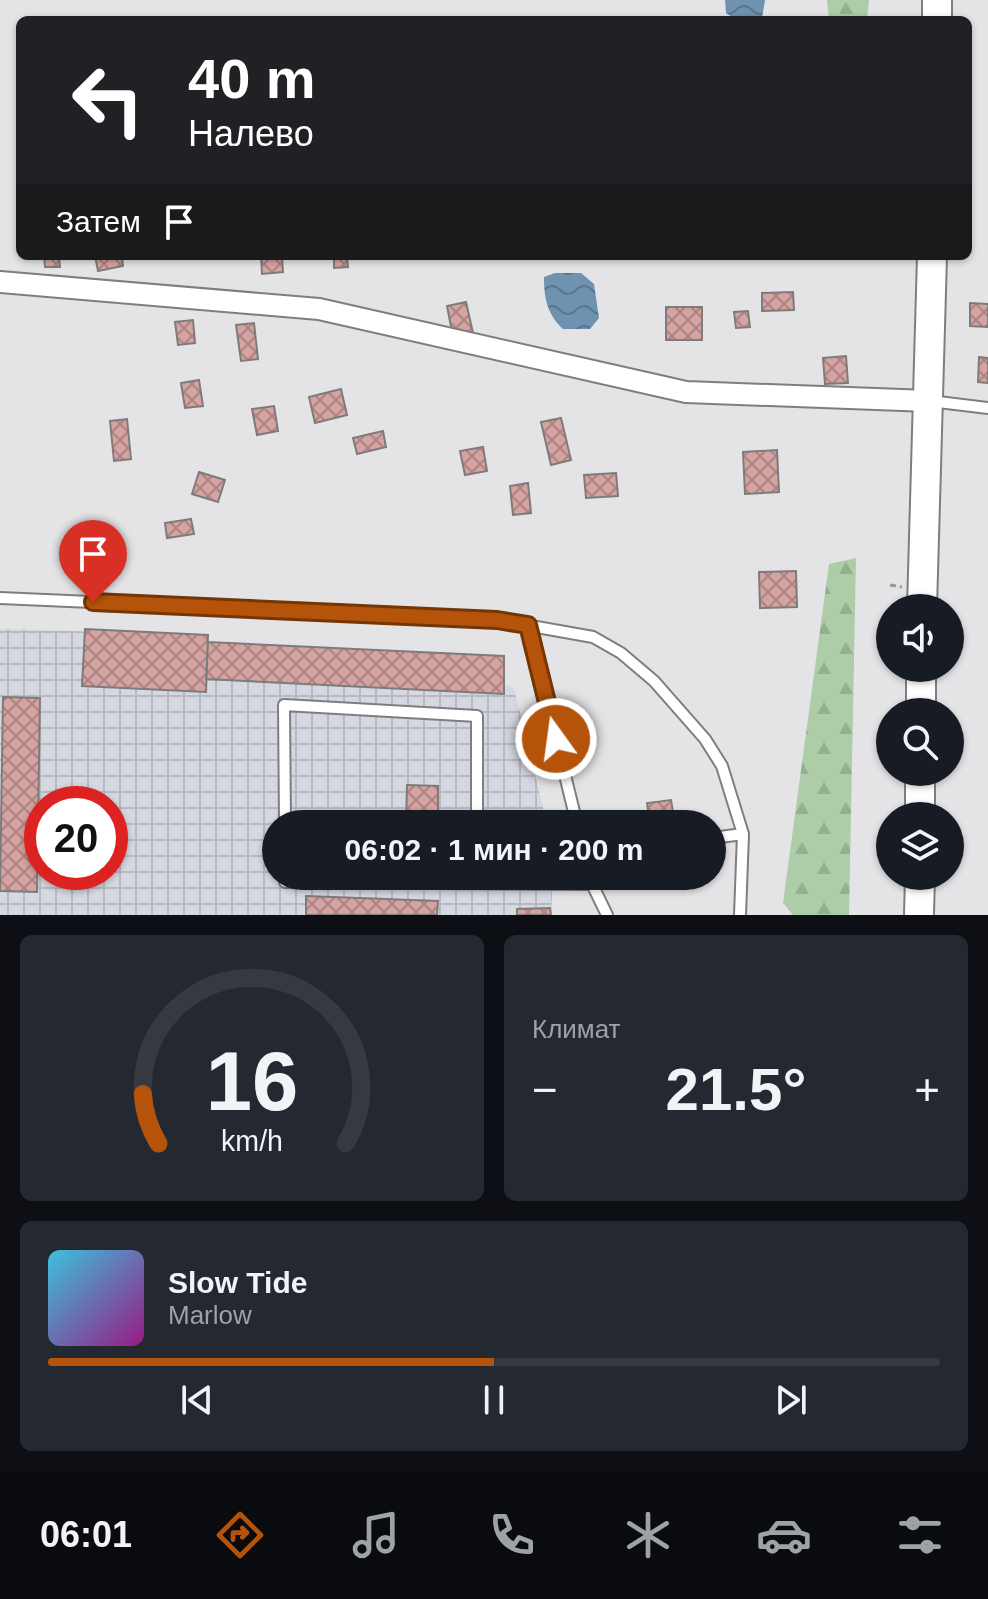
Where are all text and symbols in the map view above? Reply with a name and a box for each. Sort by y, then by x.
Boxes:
text: 40 m [188,47,316,110]
icon: left [56,48,160,152]
text: Налево [188,113,314,154]
icon: arrive [157,200,201,244]
text: Затем [56,205,141,238]
pin [59,520,127,602]
icon: arrive [71,532,115,576]
map controls [876,594,964,890]
button: sound [876,594,964,682]
position arrow [514,697,598,781]
button: search [876,698,964,786]
speed limit sign: 20 [24,786,128,890]
button: layers [876,802,964,890]
text: 06:02 · 1 мин · 200 m [345,833,643,866]
text: Климат [532,1014,621,1044]
text: 16 [206,1035,298,1128]
text: 21.5° [666,1056,806,1123]
text: − [532,1065,558,1114]
text: + [914,1065,940,1114]
text: km/h [221,1125,283,1157]
text: Slow Tide [168,1266,307,1299]
text: Marlow [168,1300,252,1330]
icon: previous [175,1378,219,1422]
icon: pause [472,1378,516,1422]
icon: next [769,1378,813,1422]
icon: directions [212,1507,268,1563]
icon: music [348,1507,404,1563]
icon: phone [484,1507,540,1563]
icon: climate [620,1507,676,1563]
icon: car [756,1507,812,1563]
icon: filters [892,1507,948,1563]
text: 06:01 [40,1514,132,1555]

